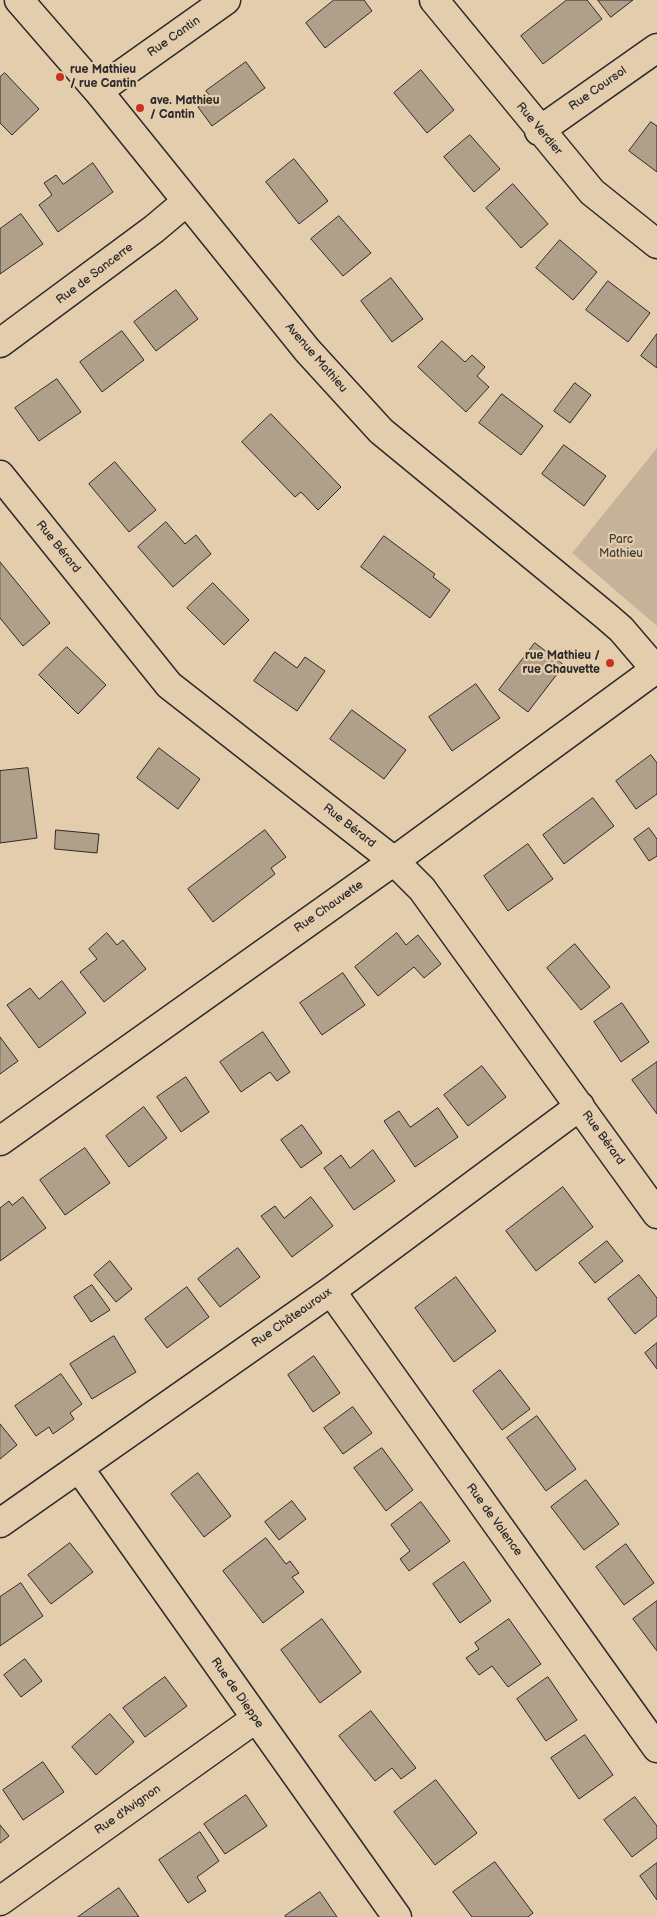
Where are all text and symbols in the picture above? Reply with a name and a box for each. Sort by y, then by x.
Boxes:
street label: Rue Cantin [145,14,203,60]
place label: rue Mathieu / rue Cantin [70,63,136,91]
street label: Rue Coursol [566,64,630,114]
marker: rue Mathieu / rue Cantin [54,71,66,83]
place label: ave. Mathieu / Cantin [150,94,220,122]
street label: Rue Verdier [513,100,565,158]
marker: ave. Mathieu / Cantin [134,102,146,114]
street label: Rue de Sancerre [54,240,136,308]
street label: Avenue Mathieu [282,320,350,396]
street label: Rue Bérard [33,518,83,576]
park label: Parc Mathieu [599,533,643,561]
place label: rue Mathieu / rue Chauvette [523,649,600,677]
marker: rue Mathieu / rue Chauvette [604,657,616,669]
street label: Rue Bérard [320,801,378,851]
street label: Rue Chauvette [292,878,366,936]
street label: Rue Bérard [579,1108,627,1168]
street label: Rue Châteauroux [249,1285,335,1351]
street label: Rue de Valence [463,1481,525,1559]
street label: Rue de Dieppe [207,1655,267,1731]
street label: Rue d'Avignon [92,1782,164,1838]

